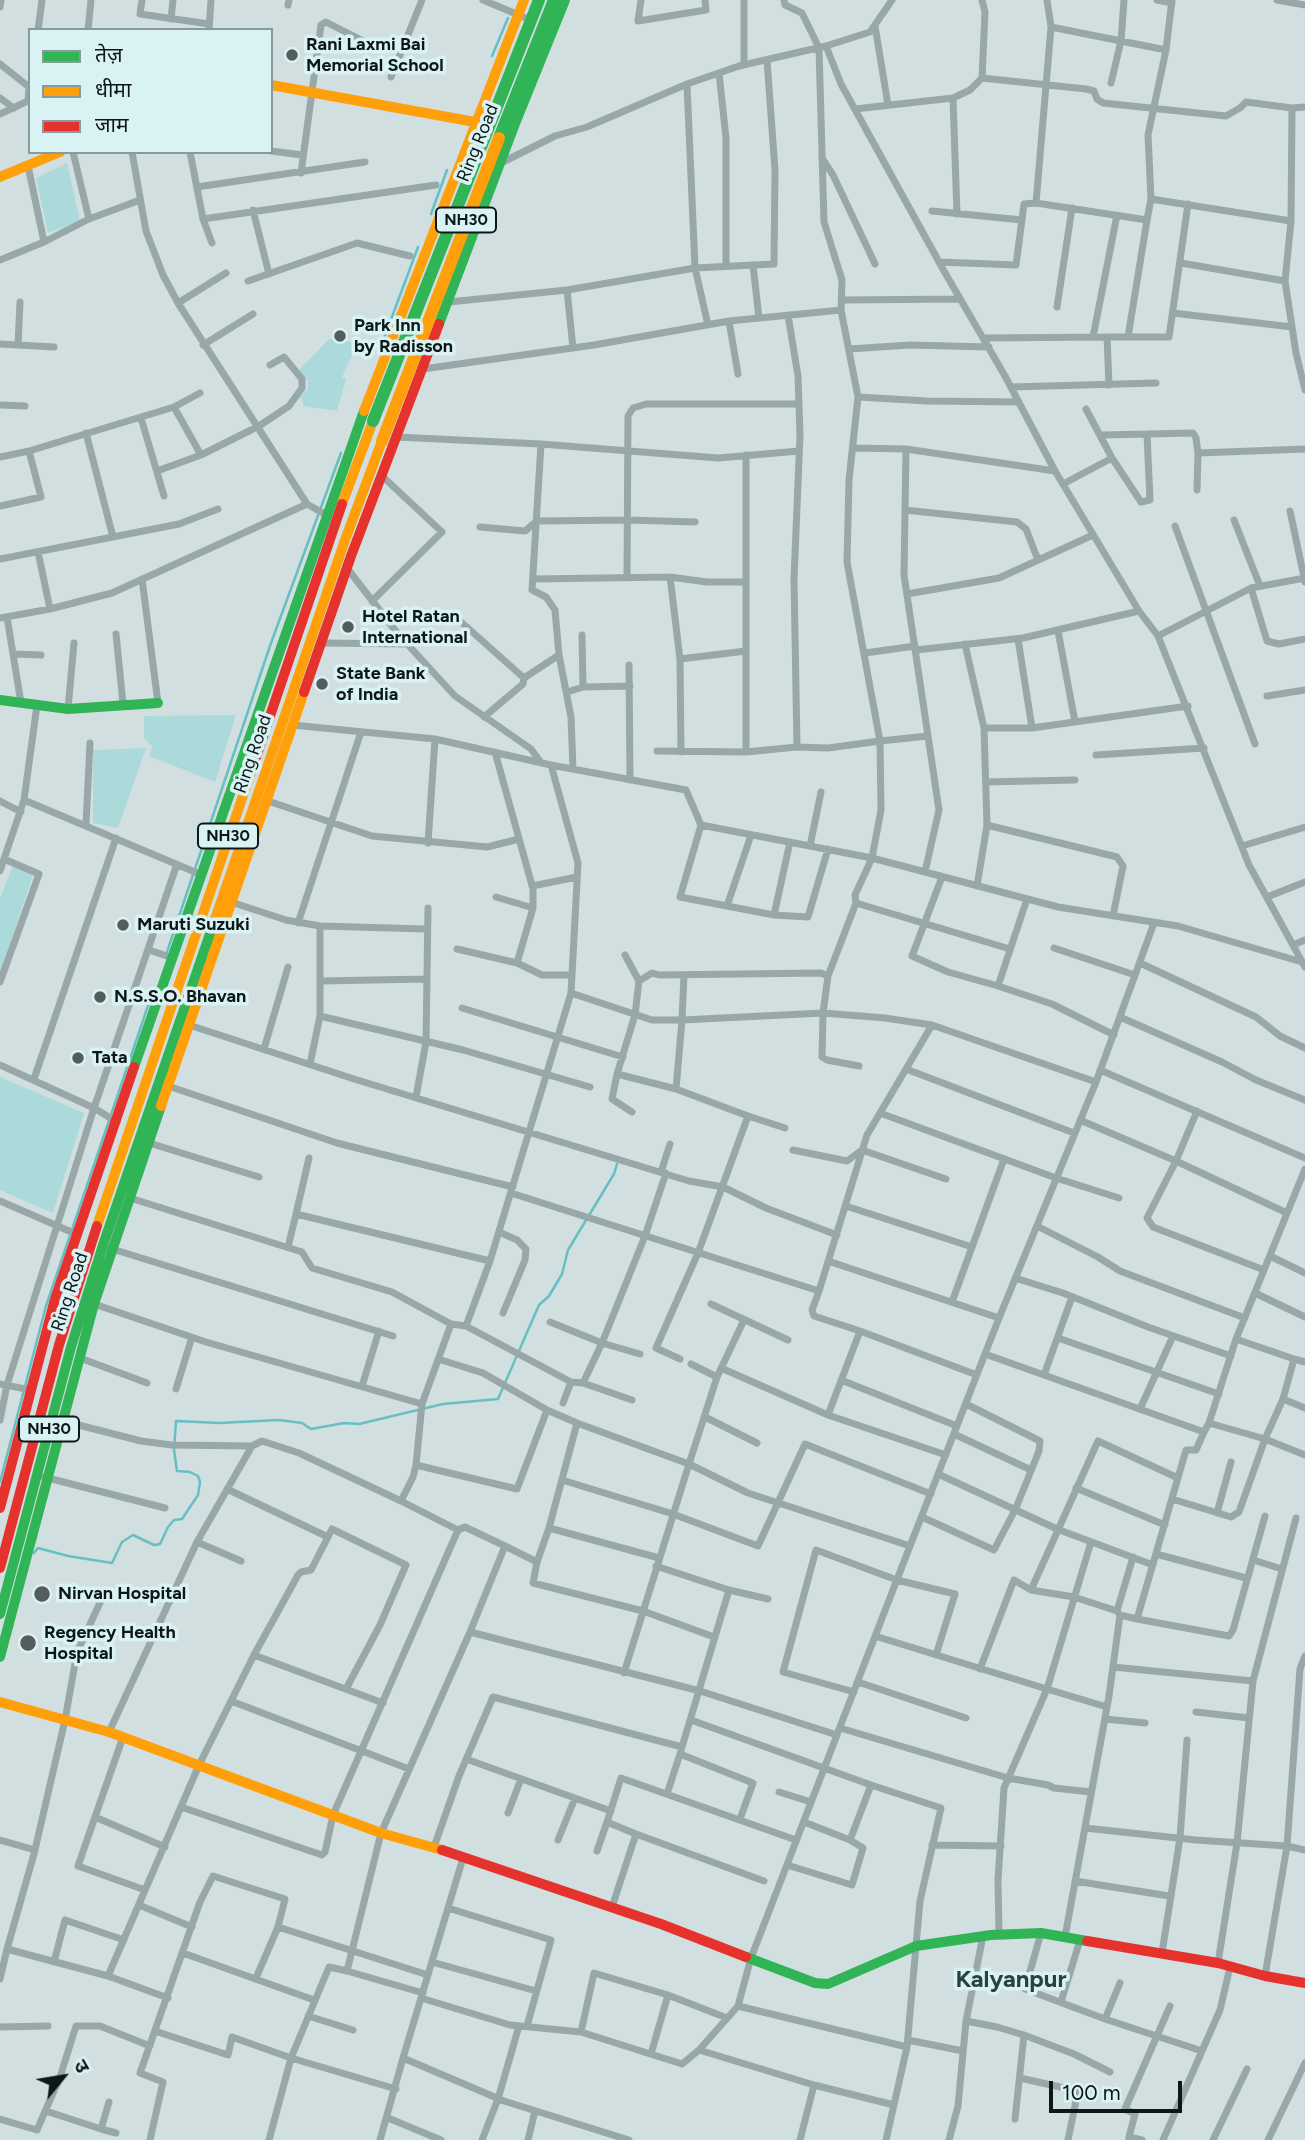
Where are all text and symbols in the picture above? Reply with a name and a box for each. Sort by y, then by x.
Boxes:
legend [28,28,273,154]
place label: Rani Laxmi Bai Memorial School [306,34,444,76]
text: तेज़ [95,42,123,67]
marker: Rani Laxmi Bai Memorial School [284,47,300,63]
text: धीमा [95,77,131,102]
street label: Ring Road [453,101,503,185]
text: जाम [95,112,129,137]
road number: NH30 [436,208,496,232]
place label: Park Inn by Radisson [354,315,453,358]
marker: Park Inn by Radisson [332,328,348,344]
place label: Hotel Ratan International [362,606,468,648]
marker: Hotel Ratan International [340,619,356,635]
place label: State Bank of India [336,663,425,706]
marker: State Bank of India [314,676,330,692]
street label: Ring Road [229,712,277,796]
road number: NH30 [198,824,258,848]
place label: Maruti Suzuki [137,914,250,936]
marker: Maruti Suzuki [115,917,131,933]
place label: N.S.S.O. Bhavan [114,986,246,1008]
marker: N.S.S.O. Bhavan [92,989,108,1005]
place label: Tata [92,1047,128,1069]
marker: Tata [70,1050,86,1066]
street label: Ring Road [47,1250,93,1334]
road number: NH30 [19,1416,79,1442]
place label: Nirvan Hospital [58,1583,186,1605]
marker: Nirvan Hospital [32,1584,52,1604]
place label: Regency Health Hospital [44,1622,176,1664]
marker: Regency Health Hospital [18,1633,38,1653]
district label: Kalyanpur [956,1966,1066,1994]
north arrow [28,2042,98,2112]
text: उ [69,2056,94,2077]
scale bar [1053,2066,1186,2110]
text: 100 m [1062,2080,1121,2105]

